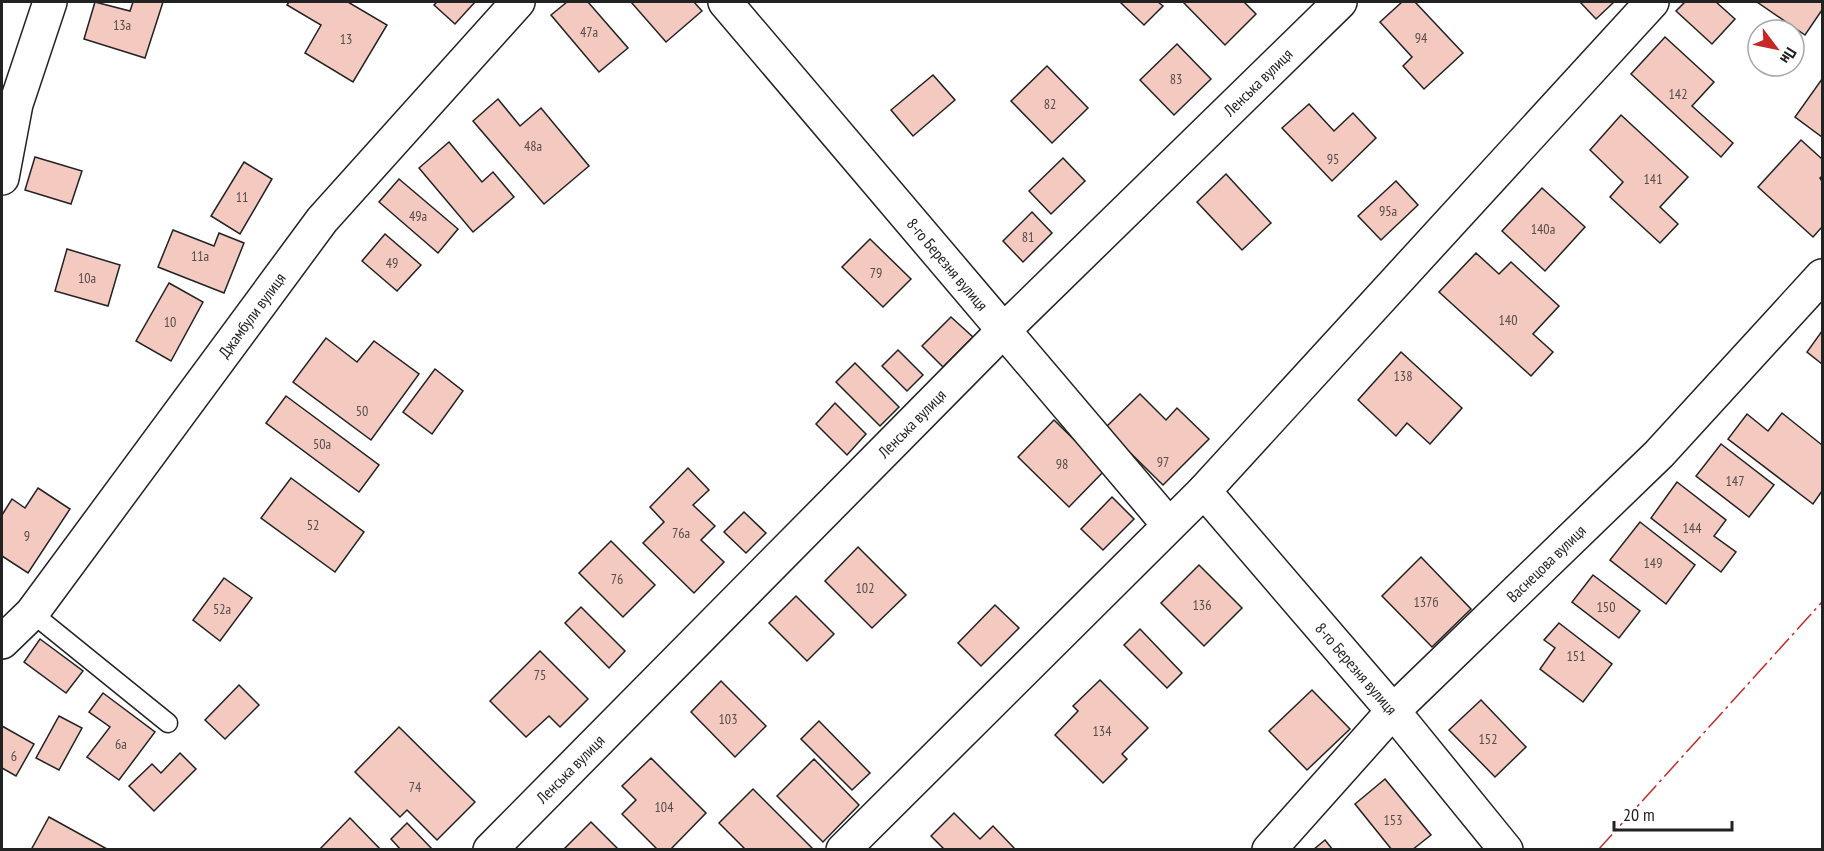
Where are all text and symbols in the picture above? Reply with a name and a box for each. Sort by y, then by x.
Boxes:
house number: 13а [113,16,131,34]
north arrow [1746,18,1806,78]
house number: 47а [580,23,598,41]
house number: 94 [1415,29,1428,47]
house number: 13 [340,30,352,48]
street label: Ленська вулиця [1219,44,1297,121]
text: Пн [1776,44,1801,68]
house number: 83 [1170,70,1182,88]
house number: 142 [1669,85,1687,103]
house number: 82 [1044,95,1056,113]
house number: 48а [524,137,542,155]
house number: 95 [1327,150,1339,168]
house number: 141 [1644,170,1662,188]
house number: 11 [236,188,248,206]
house number: 95а [1379,202,1397,220]
house number: 49а [409,207,427,225]
street label: 8-го Березня вулиця [903,214,993,315]
house number: 140а [1531,220,1555,238]
house number: 81 [1022,228,1034,246]
house number: 11а [191,247,209,265]
house number: 49 [386,254,398,272]
house number: 79 [870,264,882,282]
house number: 10а [78,269,96,287]
street label: Джамбули вулиця [214,269,290,362]
house number: 140 [1499,311,1517,329]
house number: 10 [164,313,176,331]
house number: 138 [1394,367,1412,385]
street label: Ленська вулиця [873,385,950,462]
house number: 50 [356,402,368,420]
house number: 50а [313,435,331,453]
house number: 97 [1157,453,1169,471]
house number: 98 [1056,455,1068,473]
house number: 147 [1726,472,1744,490]
house number: 52 [307,516,319,534]
house number: 144 [1683,519,1702,537]
street label: Васнецова вулиця [1502,520,1590,606]
house number: 76а [672,524,690,542]
house number: 9 [24,527,30,545]
house number: 149 [1644,554,1662,572]
house number: 76 [611,570,623,588]
house number: 102 [856,579,874,597]
house number: 137б [1414,593,1438,611]
house number: 136 [1193,596,1211,614]
house number: 150 [1597,598,1615,616]
house number: 52а [213,600,231,618]
street label: 8-го Березня вулиця [1311,618,1402,719]
house number: 151 [1567,647,1585,665]
house number: 75 [534,666,546,684]
house number: 103 [719,710,737,728]
house number: 134 [1093,722,1112,740]
street label: Ленська вулиця [531,730,608,808]
house number: 152 [1479,730,1497,748]
house number: 6а [115,735,127,753]
house number: 6 [11,747,17,765]
house number: 74 [409,778,422,796]
scale bar [1614,794,1732,832]
house number: 104 [655,798,674,816]
text: 20 m [1623,803,1655,826]
house number: 153 [1384,811,1402,829]

